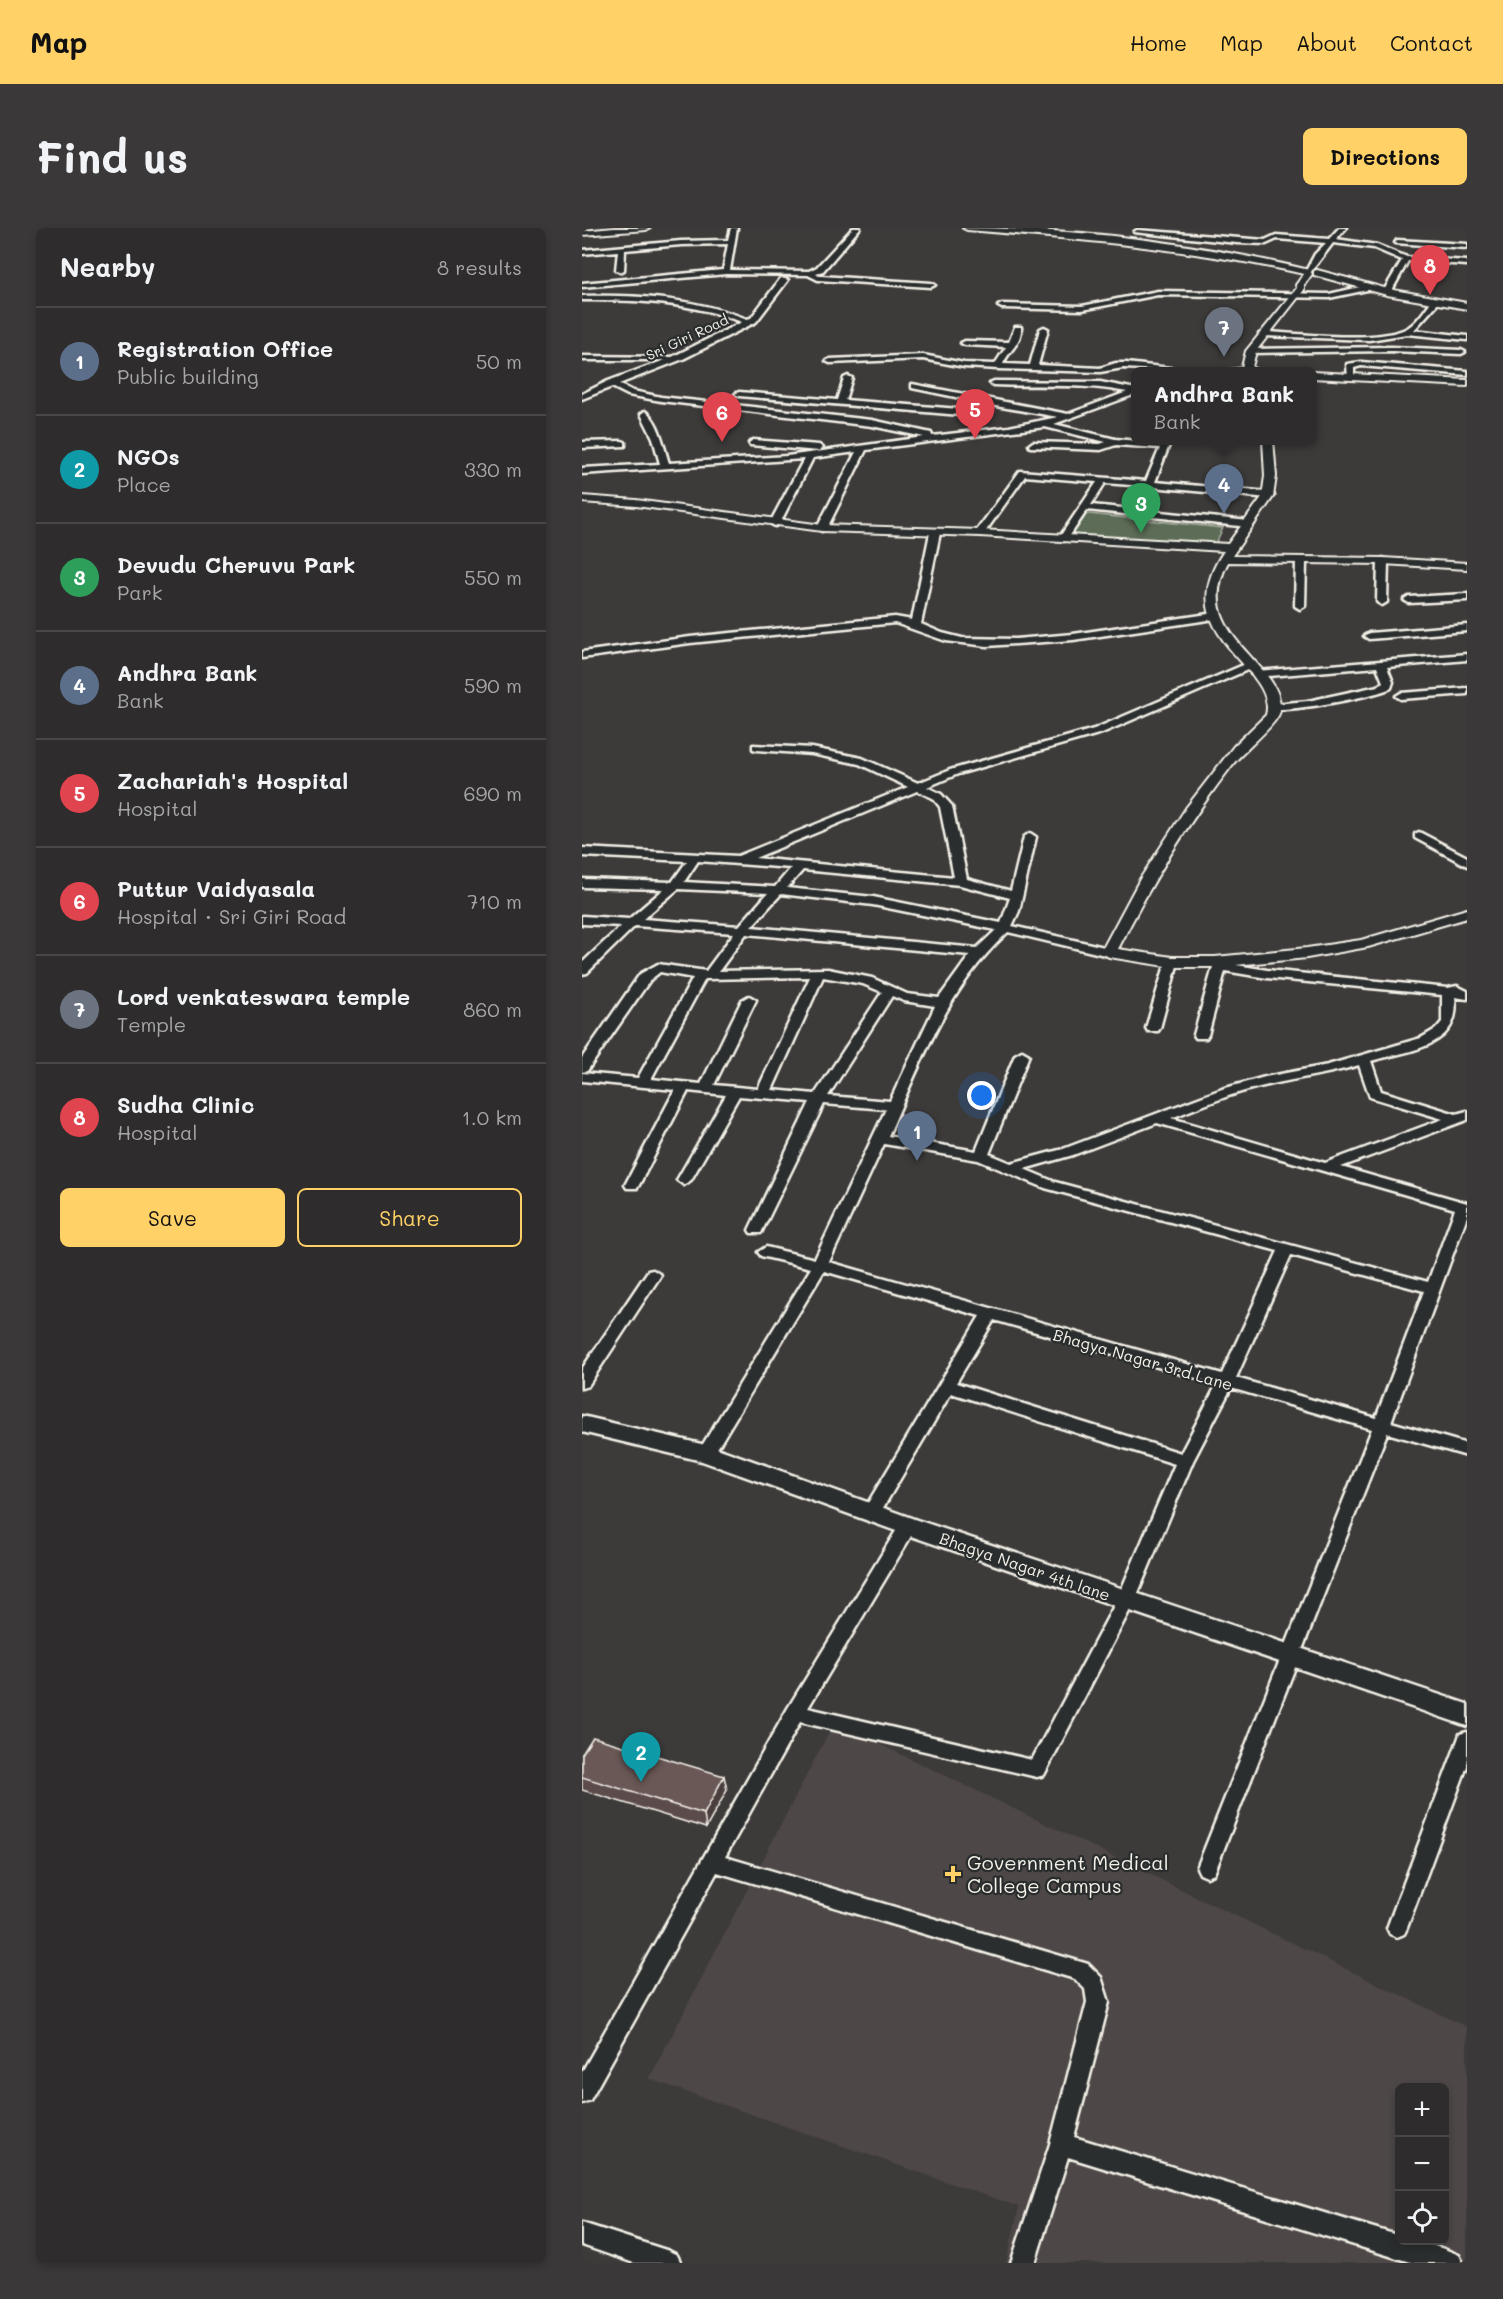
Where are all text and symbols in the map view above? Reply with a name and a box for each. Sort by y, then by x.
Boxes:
text: Map [30,24,87,60]
text: Home [1130,29,1187,56]
text: Map [1220,29,1263,56]
text: About [1296,29,1357,56]
text: Contact [1390,29,1473,56]
button: Directions [1303,128,1467,185]
text: Find us [36,129,188,184]
pin: 8 [1410,245,1450,295]
text: Nearby [60,250,155,284]
text: 8 results [437,254,522,280]
pin: 7 [1204,308,1244,357]
street label: Sri Giri Road [643,310,731,364]
text: Registration Office [117,334,333,363]
text: 1 [75,348,84,374]
text: 50 m [476,348,522,374]
text: Public building [117,363,259,389]
popup [1131,367,1317,445]
text: Andhra Bank [1154,379,1294,408]
pin: 5 [956,390,994,439]
pin: 6 [702,392,742,442]
text: Bank [1154,408,1200,434]
text: NGOs [117,442,180,471]
text: 2 [74,456,85,482]
text: 330 m [464,456,522,482]
pin: 4 [1204,464,1244,514]
text: Place [117,471,171,497]
pin: 3 [1122,484,1160,533]
text: Devudu Cheruvu Park [117,550,355,579]
text: 3 [74,564,86,590]
text: 550 m [464,564,522,590]
text: Park [117,579,162,605]
text: Andhra Bank [117,658,257,687]
text: 4 [73,672,86,698]
text: 590 m [464,672,522,698]
text: Bank [117,687,164,713]
text: Zachariah's Hospital [117,766,348,795]
text: 5 [74,780,85,806]
text: 690 m [463,780,522,806]
text: Hospital [117,795,198,821]
text: Puttur Vaidyasala [117,874,315,903]
text: 6 [73,888,86,914]
text: 710 m [467,888,522,914]
text: Hospital · Sri Giri Road [117,903,346,929]
text: Lord venkateswara temple [117,982,410,1011]
text: 7 [74,996,85,1022]
text: 860 m [463,996,522,1022]
text: Temple [117,1011,186,1037]
your location [967,1081,996,1110]
text: Sudha Clinic [117,1090,254,1119]
text: 8 [73,1104,86,1130]
text: 1.0 km [462,1104,522,1130]
pin: 1 [898,1112,936,1161]
text: Hospital [117,1119,198,1145]
button: Save [60,1188,285,1247]
button: Share [297,1188,522,1247]
street label: Bhagya Nagar 3rd Lane [1051,1323,1235,1395]
street label: Bhagya Nagar 4th lane [937,1527,1113,1605]
pin: 2 [622,1732,660,1782]
place label: Government Medical College Campus [967,1849,1169,1898]
marker: Government Medical College Campus [944,1865,962,1883]
map controls [1395,2083,1449,2245]
button: + [1395,2083,1449,2137]
button: − [1395,2137,1449,2191]
button: locate [1395,2191,1449,2245]

